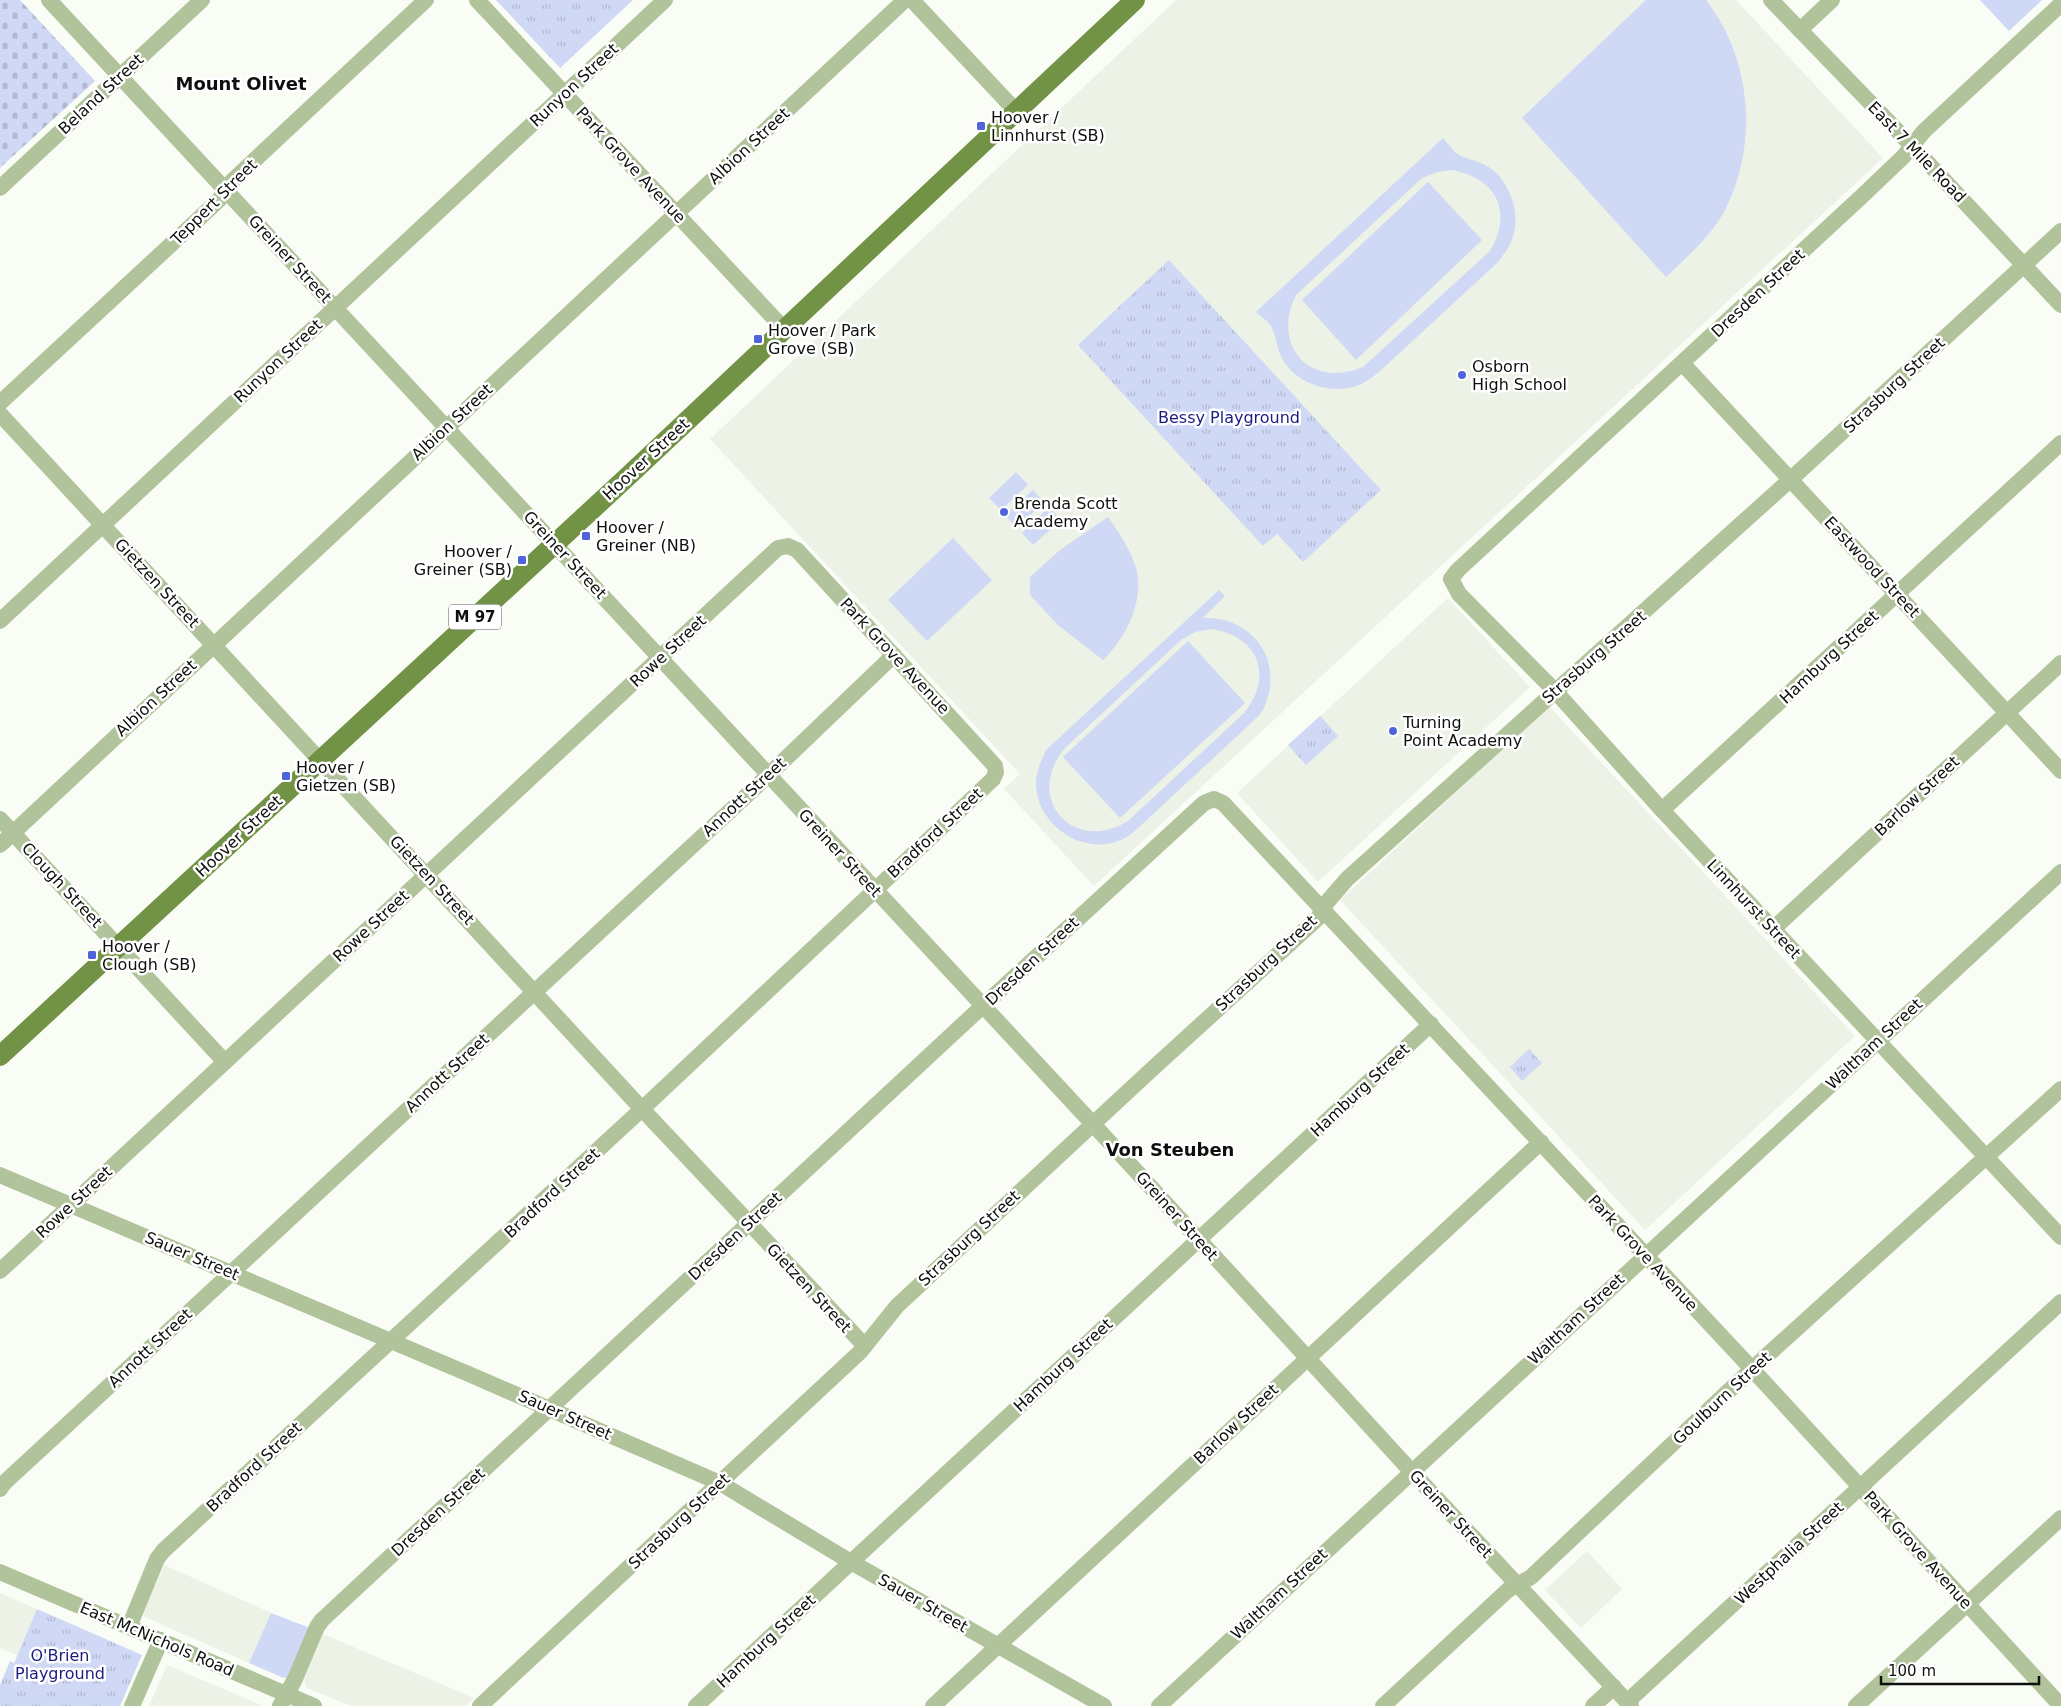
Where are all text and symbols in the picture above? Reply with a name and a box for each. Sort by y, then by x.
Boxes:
street label: Runyon Street [526,39,622,131]
street label: Beland Street [55,50,147,138]
district label: Mount Olivet [176,73,307,94]
street label: East 7 Mile Road [1864,98,1970,206]
street label: Park Grove Avenue [572,103,690,227]
street label: Albion Street [705,104,793,188]
place label: Hoover / Linnhurst (SB) [991,108,1105,145]
marker: Hoover / Linnhurst (SB) [975,120,987,132]
street label: Teppert Street [166,155,261,250]
street label: Greiner Street [244,211,336,307]
street label: Dresden Street [1707,245,1809,341]
street label: Runyon Street [230,315,326,407]
place label: Hoover / Park Grove (SB) [768,321,876,358]
marker: Hoover / Park Grove (SB) [752,333,764,345]
street label: Strasburg Street [1839,333,1949,437]
place label: Osborn High School [1472,357,1567,394]
marker: Osborn High School [1456,369,1468,381]
street label: Albion Street [408,380,496,464]
park label: Bessy Playground [1158,408,1300,427]
street label: Hoover Street [599,414,693,504]
place label: Brenda Scott Academy [1014,494,1118,531]
marker: Brenda Scott Academy [998,506,1010,518]
street label: Greiner Street [519,507,611,603]
street label: Eastwood Street [1820,513,1924,621]
place label: Hoover / Greiner (NB) [596,518,696,555]
marker: Hoover / Greiner (NB) [580,530,592,542]
street label: Gietzen Street [111,534,203,632]
place label: Hoover / Greiner (SB) [414,542,513,579]
marker: Hoover / Greiner (SB) [516,554,528,566]
street label: Park Grove Avenue [836,594,954,718]
road number: M 97 [449,604,501,630]
street label: Hamburg Street [1776,606,1882,708]
street label: Strasburg Street [1538,607,1650,707]
street label: Rowe Street [626,611,710,691]
street label: Albion Street [112,656,200,740]
place label: Turning Point Academy [1402,713,1522,750]
marker: Turning Point Academy [1387,725,1399,737]
street label: Barlow Street [1871,752,1963,840]
street label: Annott Street [698,753,790,841]
place label: Hoover / Gietzen (SB) [296,758,396,795]
marker: Hoover / Gietzen (SB) [280,770,292,782]
street label: Bradford Street [884,784,986,882]
street label: Hoover Street [192,791,286,881]
street label: Greiner Street [794,805,886,901]
street label: Gietzen Street [386,831,478,929]
street label: Clough Street [18,838,106,932]
street label: Linnhurst Street [1703,855,1805,963]
street label: Rowe Street [329,886,413,966]
street label: Strasburg Street [1211,911,1321,1015]
street label: Dresden Street [981,913,1083,1009]
place label: Hoover / Clough (SB) [102,937,197,974]
marker: Hoover / Clough (SB) [86,949,98,961]
street label: Waltham Street [1822,995,1926,1093]
street label: Annott Street [401,1029,493,1117]
street label: Hamburg Street [1307,1039,1413,1141]
district label: Von Steuben [1106,1139,1234,1160]
street label: Bradford Street [501,1144,603,1242]
street label: Rowe Street [32,1162,116,1242]
street label: Greiner Street [1132,1168,1222,1264]
street label: Strasburg Street [914,1186,1024,1290]
street label: Dresden Street [684,1188,786,1284]
street label: Park Grove Avenue [1584,1191,1702,1315]
street label: Sauer Street [142,1228,242,1284]
street label: Gietzen Street [763,1239,855,1337]
street label: Waltham Street [1524,1270,1628,1368]
street label: Annott Street [104,1304,196,1392]
street label: Hamburg Street [1010,1314,1116,1416]
street label: Goulburn Street [1669,1348,1775,1448]
street label: Barlow Street [1190,1380,1282,1468]
street label: Sauer Street [515,1386,615,1444]
street label: Bradford Street [203,1418,305,1516]
street label: Dresden Street [387,1464,489,1560]
street label: Greiner Street [1405,1466,1497,1562]
street label: Strasburg Street [624,1469,734,1573]
street label: Park Grove Avenue [1860,1487,1976,1613]
street label: Westphalia Street [1731,1498,1847,1608]
street label: Waltham Street [1227,1545,1331,1643]
street label: Sauer Street [875,1570,971,1636]
street label: Hamburg Street [713,1590,819,1692]
street label: East McNichols Road [77,1598,237,1680]
park label: O'Brien Playground [15,1646,105,1683]
scale bar [1881,1654,2038,1686]
text: 100 m [1888,1662,1936,1680]

